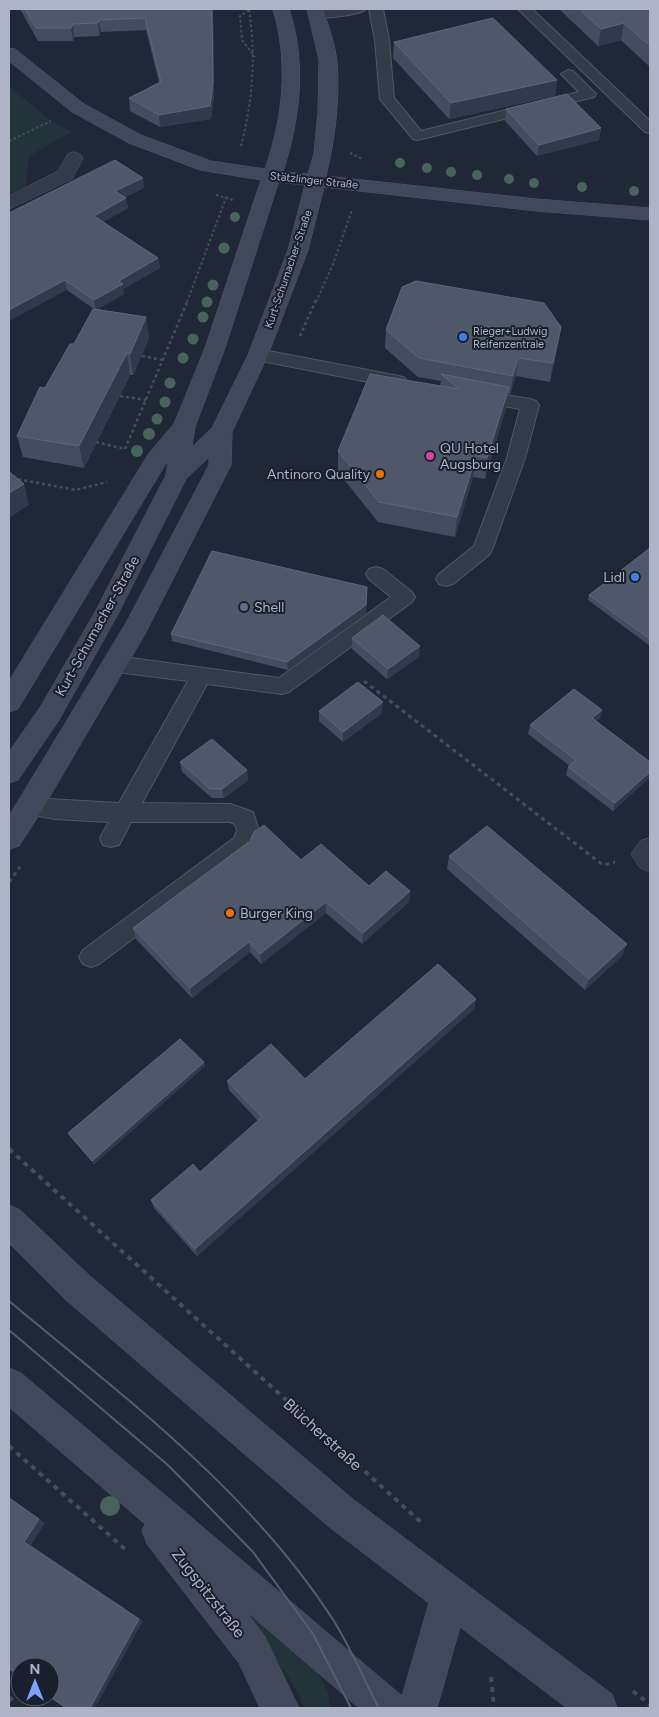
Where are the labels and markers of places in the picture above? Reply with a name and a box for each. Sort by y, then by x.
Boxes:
place label: Rieger+Ludwig Reifenzentrale [473,325,547,351]
marker: Rieger+Ludwig Reifenzentrale [457,331,469,343]
place label: QU Hotel Augsburg [440,440,501,473]
marker: QU Hotel Augsburg [424,450,436,462]
place label: Antinoro Quality [267,466,371,483]
marker: Antinoro Quality [374,468,386,480]
place label: Lidl [603,569,625,586]
marker: Lidl [629,571,641,583]
place label: Shell [254,599,284,616]
marker: Shell [238,601,250,613]
place label: Burger King [240,905,313,922]
marker: Burger King [224,907,236,919]

